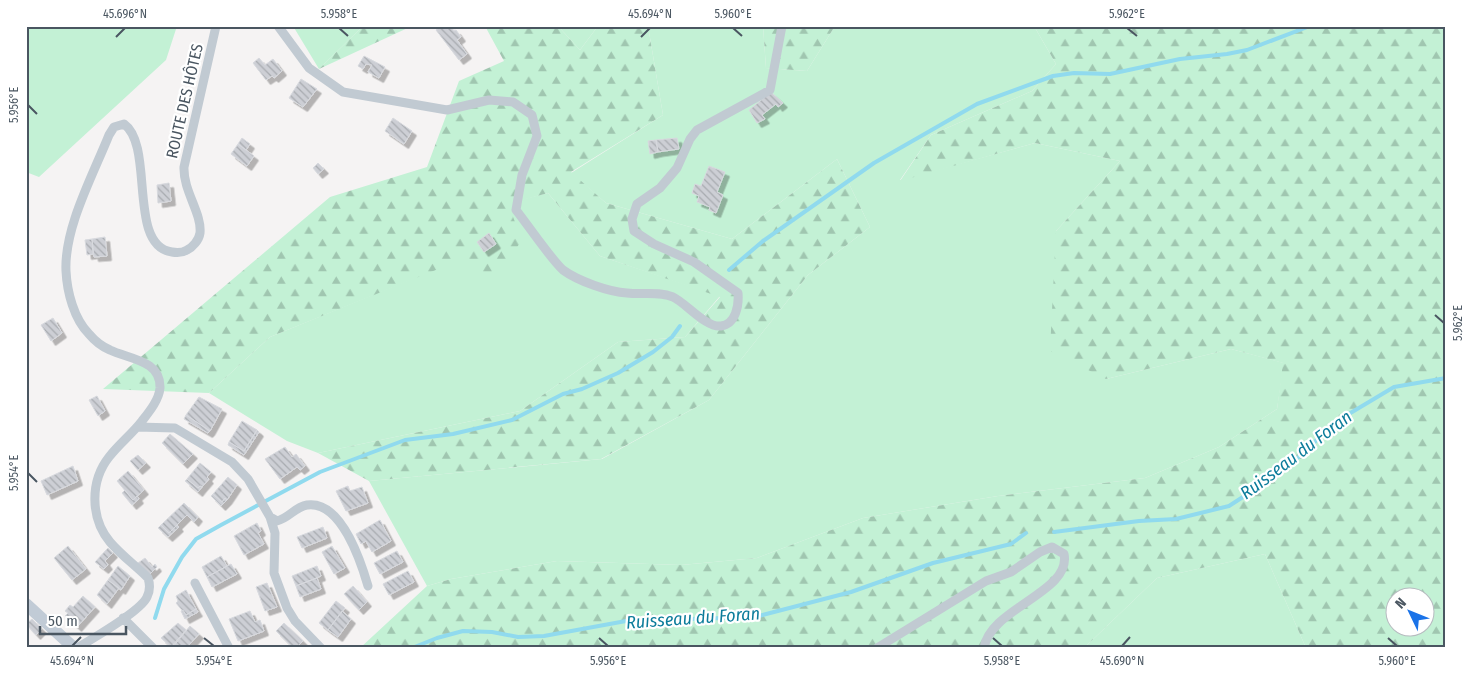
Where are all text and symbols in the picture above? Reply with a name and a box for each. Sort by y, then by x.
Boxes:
text: 45.696°N [103,7,147,21]
text: 5.958°E [321,7,358,21]
text: 45.694°N [628,7,672,21]
text: 5.960°E [714,7,752,21]
text: 5.962°E [1109,7,1145,21]
street label: ROUTE DES HÔTES [161,42,207,160]
text: 5.956°E [7,87,21,123]
text: 5.962°E [1451,305,1465,341]
water label: Ruisseau du Foran [1236,406,1356,504]
text: 5.954°E [7,455,21,491]
north arrow [1384,586,1434,636]
text: N [1392,595,1410,612]
water label: Ruisseau du Foran [625,602,761,634]
scale bar [40,604,126,636]
text: 50 m [48,612,78,630]
text: 45.694°N [50,654,94,668]
text: 5.954°E [196,654,232,668]
text: 5.956°E [590,654,626,668]
text: 5.958°E [984,654,1021,668]
text: 45.690°N [1100,654,1144,668]
text: 5.960°E [1378,654,1416,668]

